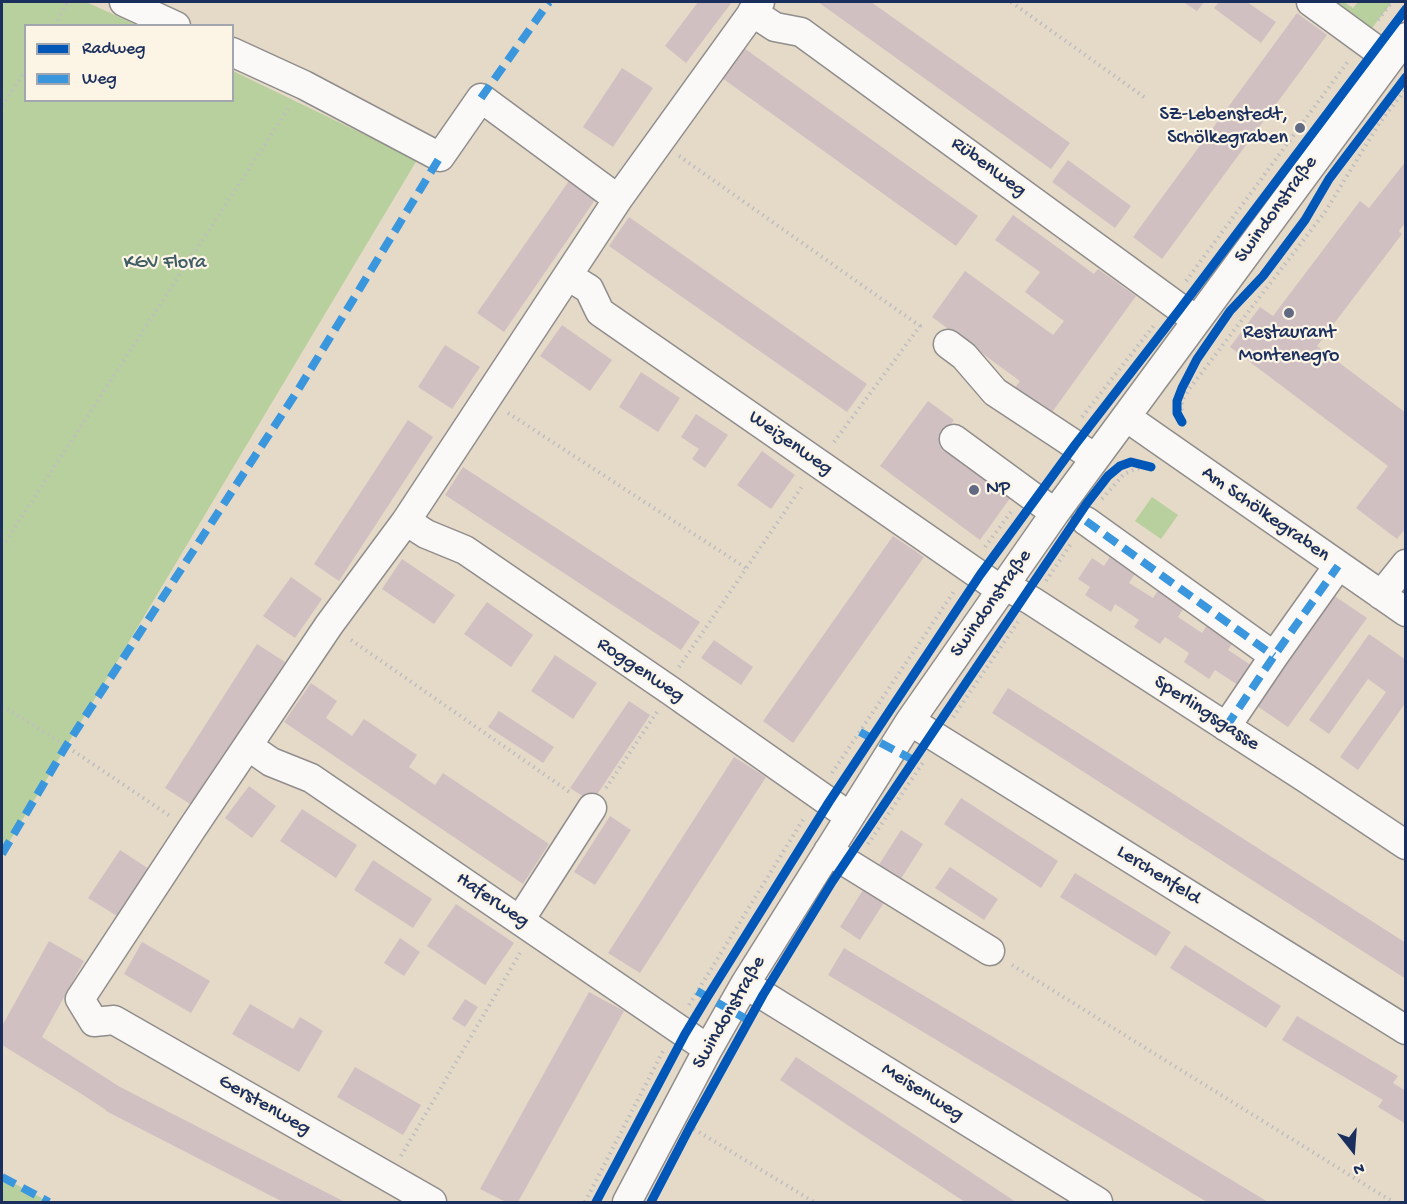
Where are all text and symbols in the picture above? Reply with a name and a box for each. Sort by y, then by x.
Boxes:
legend [24,24,234,102]
text: Radweg [82,39,145,60]
text: Weg [82,69,117,90]
place label: SZ-Lebenstedt, Schölkegraben [1159,104,1288,151]
marker: SZ-Lebenstedt, Schölkegraben [1293,121,1307,135]
street label: Rübenweg [946,133,1030,203]
street label: Swindonstraße [1230,152,1324,268]
park label: KGV Flora [124,252,206,276]
marker: Restaurant Montenegro [1282,306,1296,320]
place label: Restaurant Montenegro [1239,322,1339,369]
street label: Weizenweg [743,406,837,482]
street label: Am Schölkegraben [1196,462,1334,568]
place label: NP [986,478,1010,502]
marker: NP [967,483,981,497]
street label: Swindonstraße [946,545,1038,663]
street label: Roggenweg [592,633,688,709]
street label: Sperlingsgasse [1149,671,1263,757]
street label: Lerchenfeld [1112,841,1204,911]
street label: Haferweg [451,868,533,934]
street label: Swindonstraße [688,952,772,1074]
street label: Meisenweg [876,1058,968,1128]
street label: Gerstenweg [214,1070,314,1142]
north arrow [1323,1120,1383,1180]
text: N [1351,1157,1366,1178]

